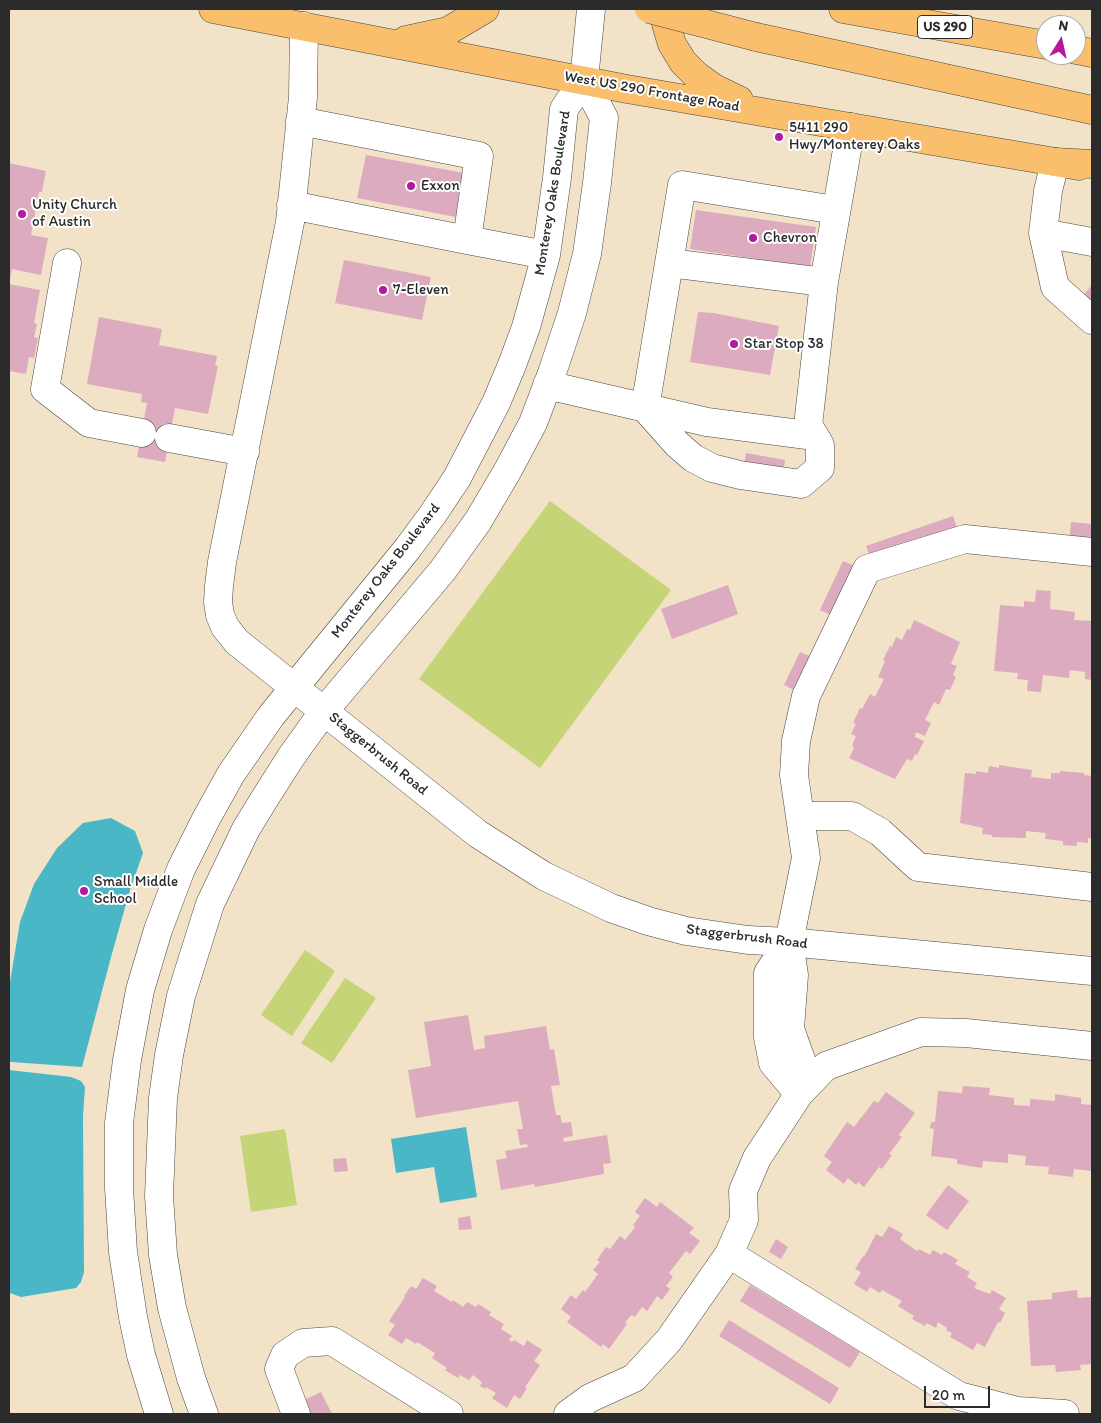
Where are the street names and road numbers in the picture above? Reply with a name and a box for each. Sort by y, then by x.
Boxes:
road number: US 290 [918,16,972,38]
street label: West US 290 Frontage Road [563,68,741,116]
street label: Monterey Oaks Boulevard [531,109,575,277]
street label: Monterey Oaks Boulevard [328,500,444,642]
street label: Staggerbrush Road [325,708,431,800]
street label: Staggerbrush Road [685,921,809,953]

